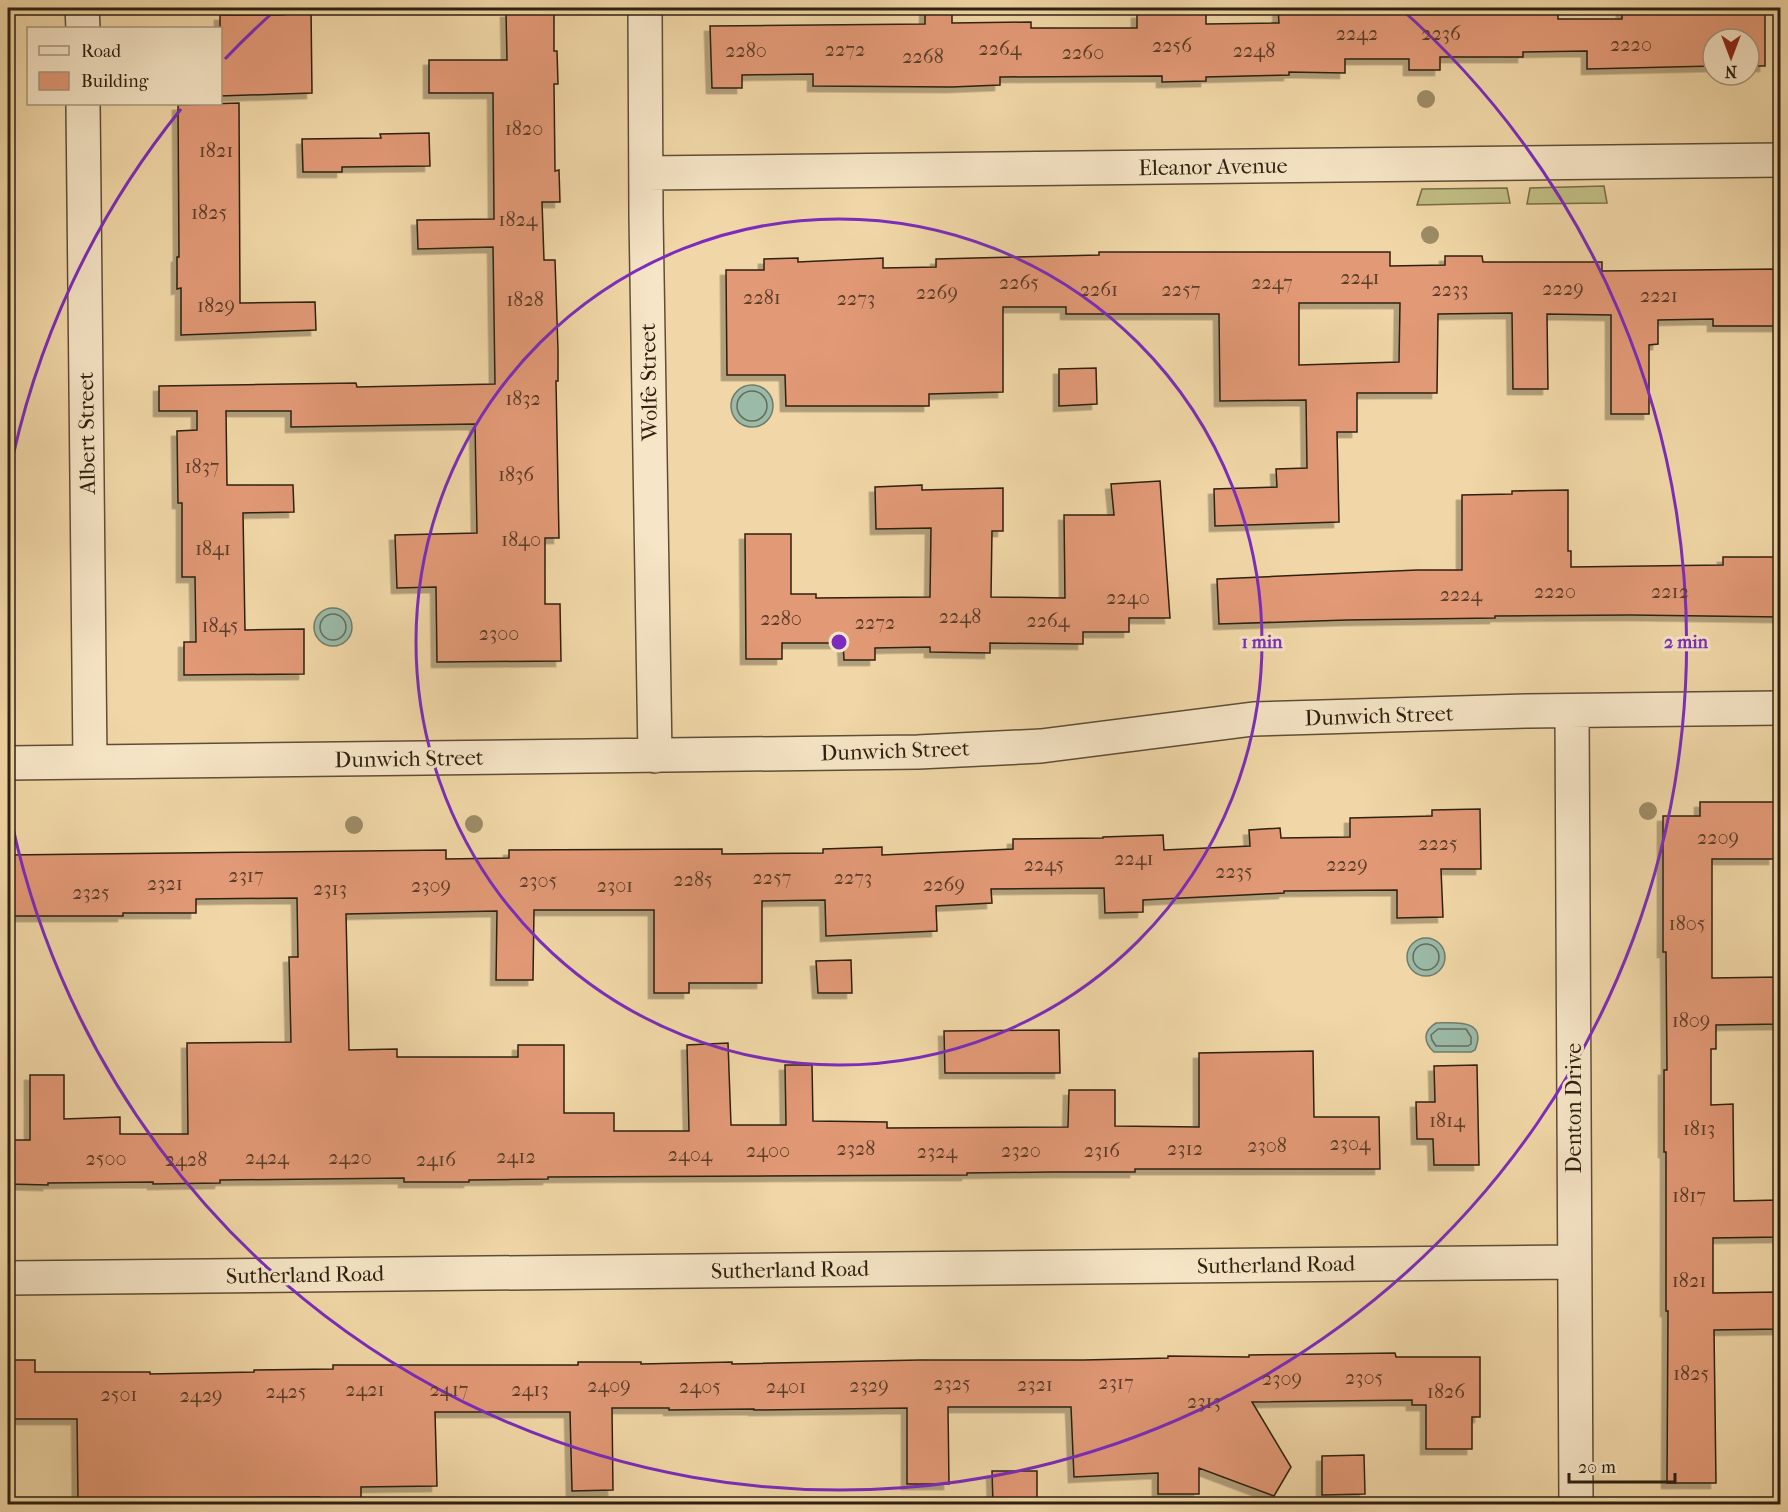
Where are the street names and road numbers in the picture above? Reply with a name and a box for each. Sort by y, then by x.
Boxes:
street label: Eleanor Avenue [1138,153,1288,181]
street label: Wolfe Street [635,323,663,442]
street label: Albert Street [73,371,101,496]
street label: Dunwich Street [1304,700,1454,732]
street label: Dunwich Street [820,735,970,767]
street label: Dunwich Street [334,745,484,773]
street label: Denton Drive [1561,1043,1587,1173]
street label: Sutherland Road [1197,1251,1356,1279]
street label: Sutherland Road [711,1256,870,1284]
street label: Sutherland Road [226,1261,385,1289]

